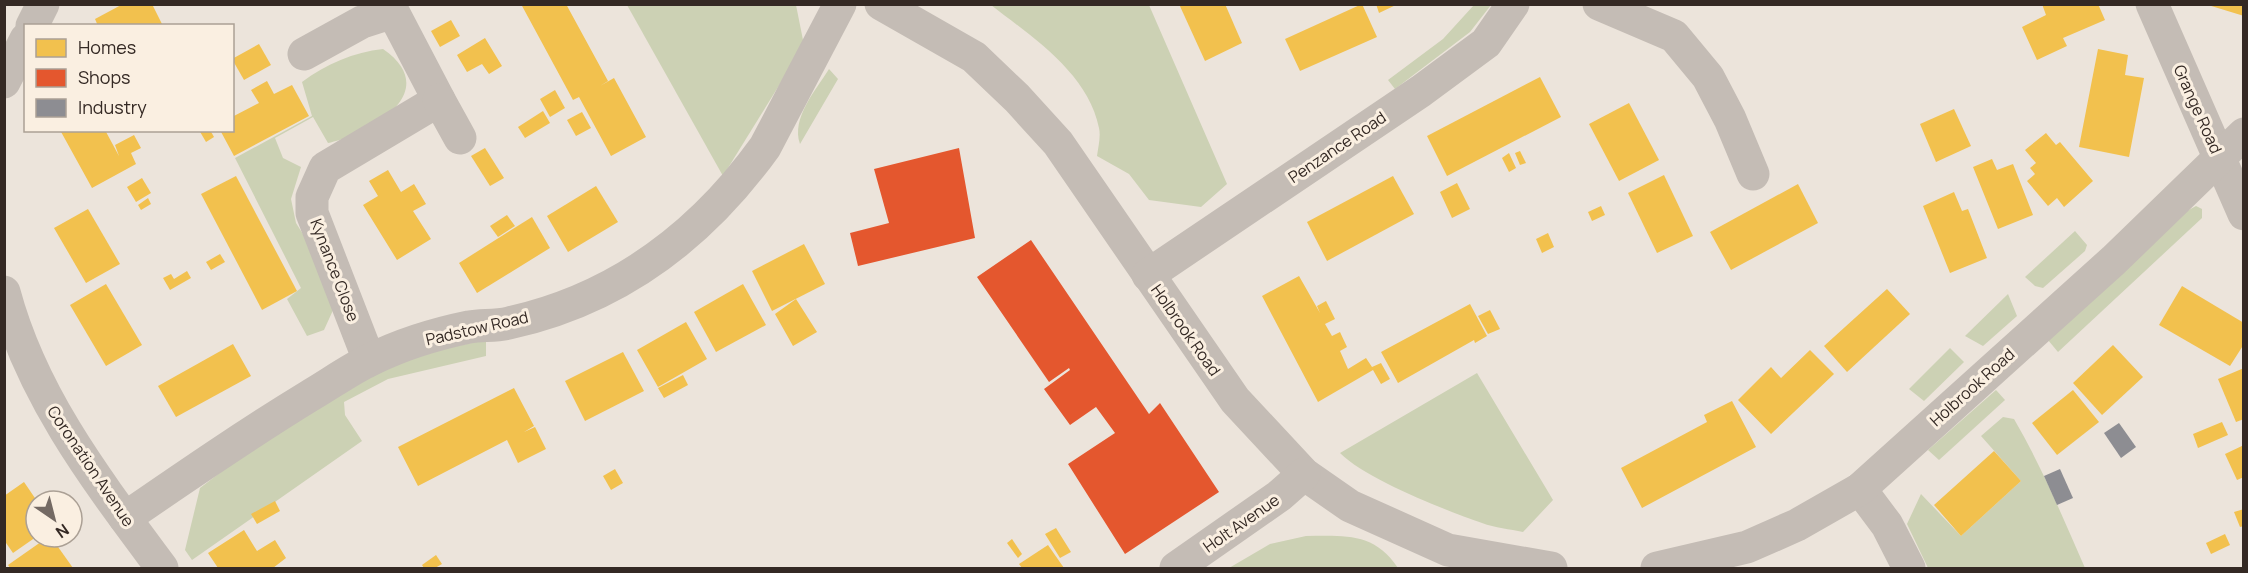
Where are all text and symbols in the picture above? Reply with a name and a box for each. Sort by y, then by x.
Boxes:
legend [24,24,234,132]
text: Homes [78,35,136,59]
street label: Grange Road [2169,61,2227,157]
text: Shops [78,65,130,89]
text: Industry [78,95,147,119]
street label: Penzance Road [1284,106,1390,188]
street label: Kynance Close [305,215,365,325]
street label: Holbrook Road [1146,280,1226,380]
street label: Padstow Road [424,306,530,350]
street label: Holbrook Road [1925,343,2019,431]
street label: Coronation Avenue [42,401,140,531]
north arrow [24,489,84,549]
street label: Holt Avenue [1198,489,1284,557]
text: N [52,519,74,544]

